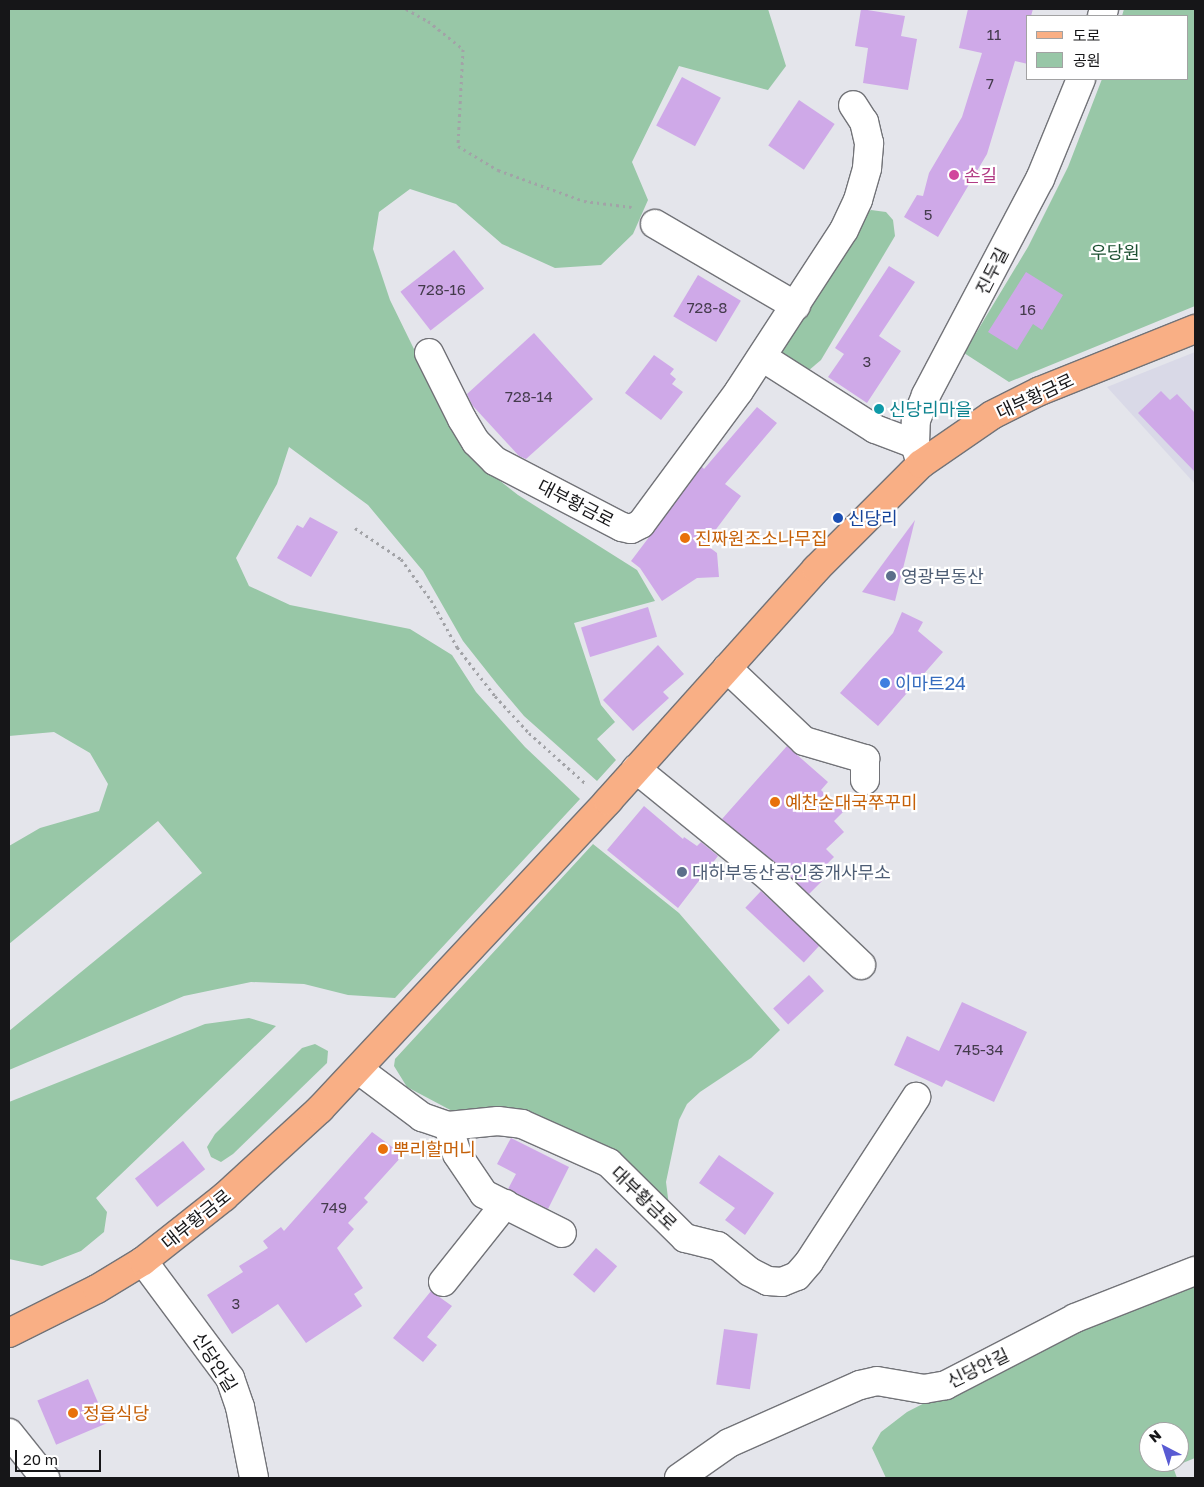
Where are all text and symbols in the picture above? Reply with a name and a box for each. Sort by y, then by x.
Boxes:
legend [1026,15,1189,80]
house number: 11 [987,26,1001,44]
text: 도로 [1073,26,1101,44]
text: 공원 [1073,51,1101,69]
house number: 7 [986,75,994,93]
place label: 손길 [964,164,997,186]
marker: 손길 [948,169,960,181]
house number: 5 [924,206,932,224]
park label: 우당원 [1090,241,1140,263]
street label: 진두길 [971,244,1013,298]
house number: 728-16 [418,281,466,299]
house number: 728-8 [687,299,727,317]
house number: 16 [1020,301,1036,319]
house number: 3 [863,353,871,371]
street label: 대부황금로 [993,369,1077,423]
house number: 728-14 [505,388,553,406]
place label: 신당리마을 [889,398,972,420]
marker: 신당리마을 [873,403,885,415]
street label: 대부황금로 [534,475,618,531]
place label: 신당리 [848,507,898,529]
marker: 신당리 [832,512,844,524]
place label: 진짜원조소나무집 [695,527,827,549]
marker: 진짜원조소나무집 [679,532,691,544]
place label: 영광부동산 [901,565,984,587]
marker: 영광부동산 [885,570,897,582]
place label: 이마트24 [895,672,966,694]
marker: 이마트24 [879,677,891,689]
place label: 예찬순대국쭈꾸미 [785,791,917,813]
marker: 예찬순대국쭈꾸미 [769,796,781,808]
place label: 대하부동산공인중개사무소 [692,861,891,883]
marker: 대하부동산공인중개사무소 [676,866,688,878]
house number: 745-34 [954,1041,1004,1059]
place label: 뿌리할머니 [393,1138,476,1160]
marker: 뿌리할머니 [377,1143,389,1155]
street label: 대부황금로 [607,1161,681,1235]
street label: 대부황금로 [157,1185,235,1253]
house number: 749 [321,1199,347,1217]
house number: 3 [232,1295,240,1313]
street label: 신당안길 [188,1328,242,1396]
street label: 신당안길 [943,1344,1013,1392]
place label: 정읍식당 [83,1402,149,1424]
marker: 정읍식당 [67,1407,79,1419]
north arrow [1139,1422,1189,1472]
text: N [1145,1426,1164,1446]
scale bar [18,1440,104,1472]
text: 20 m [23,1450,58,1468]

